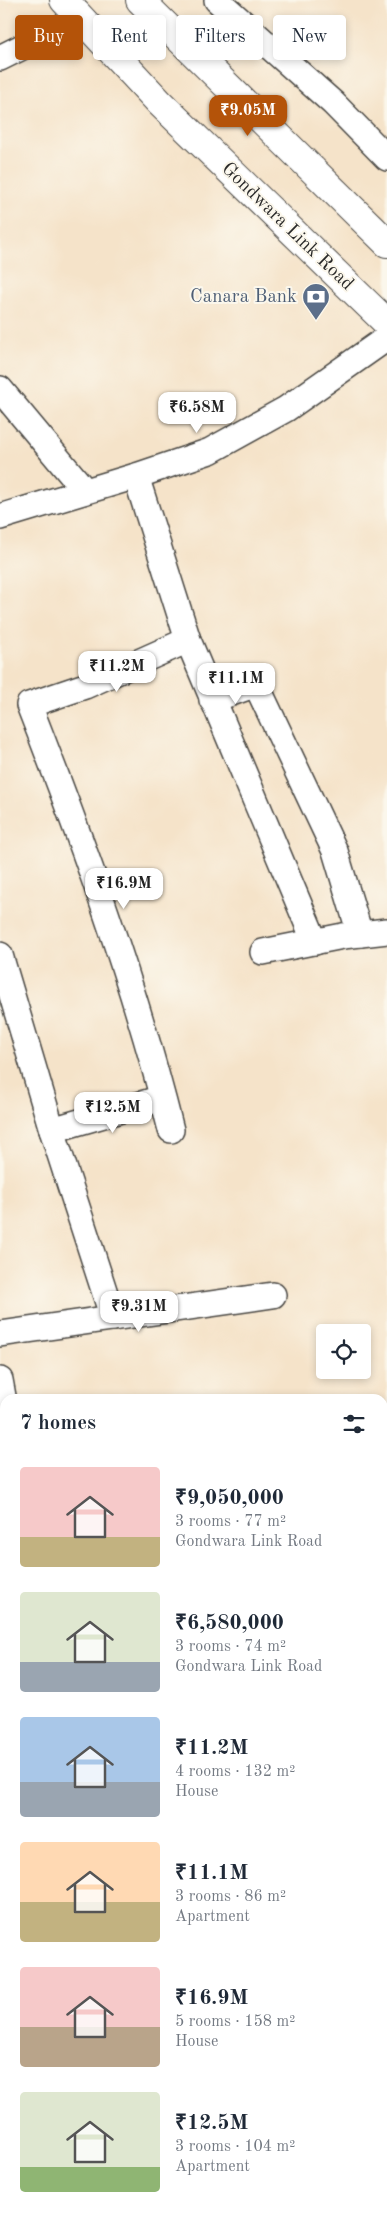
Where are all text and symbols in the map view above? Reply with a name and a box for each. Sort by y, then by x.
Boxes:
chip: Buy [15,15,83,60]
chip: Rent [93,15,166,60]
chip: Filters [176,15,263,60]
chip: New [273,15,346,60]
pin: ₹9.05M [207,94,289,137]
text: ₹9.05M [220,103,276,119]
street label: Gondwara Link Road [217,159,357,295]
bank icon: Canara Bank [301,282,331,321]
place label: Canara Bank [190,288,297,307]
pin: ₹6.58M [156,392,238,434]
text: ₹6.58M [169,400,225,416]
pin: ₹11.2M [76,650,158,693]
text: ₹11.2M [89,659,145,675]
pin: ₹11.1M [195,662,277,705]
text: ₹11.1M [208,671,264,687]
pin: ₹16.9M [83,868,165,910]
text: ₹16.9M [96,876,152,892]
pin: ₹12.5M [72,1092,154,1134]
text: ₹12.5M [85,1100,141,1116]
pin: ₹9.31M [98,1290,180,1333]
text: ₹9.31M [111,1299,167,1315]
map controls [316,1324,371,1379]
button: locate [316,1324,371,1379]
icon: filters [340,1410,368,1438]
text: 7 homes [20,1413,96,1434]
icon: home [60,1487,120,1547]
text: ₹9,050,000 [175,1488,284,1509]
text: 3 rooms · 77 m² [175,1514,286,1530]
text: Gondwara Link Road [175,1534,322,1550]
icon: home [60,1612,120,1672]
text: ₹6,580,000 [175,1613,284,1634]
text: 3 rooms · 74 m² [175,1639,286,1655]
text: Gondwara Link Road [175,1659,322,1675]
icon: home [60,1737,120,1797]
text: ₹11.2M [175,1738,248,1759]
text: 4 rooms · 132 m² [175,1764,295,1780]
text: House [175,1784,218,1800]
icon: home [60,1862,120,1922]
text: ₹11.1M [175,1863,248,1884]
text: 3 rooms · 86 m² [175,1889,286,1905]
text: Apartment [175,1909,250,1925]
icon: home [60,1987,120,2047]
text: ₹16.9M [175,1988,248,2009]
text: 5 rooms · 158 m² [175,2014,295,2030]
text: House [175,2034,218,2050]
icon: home [60,2112,120,2172]
text: ₹12.5M [175,2113,248,2134]
text: 3 rooms · 104 m² [175,2139,295,2155]
text: Apartment [175,2159,250,2175]

